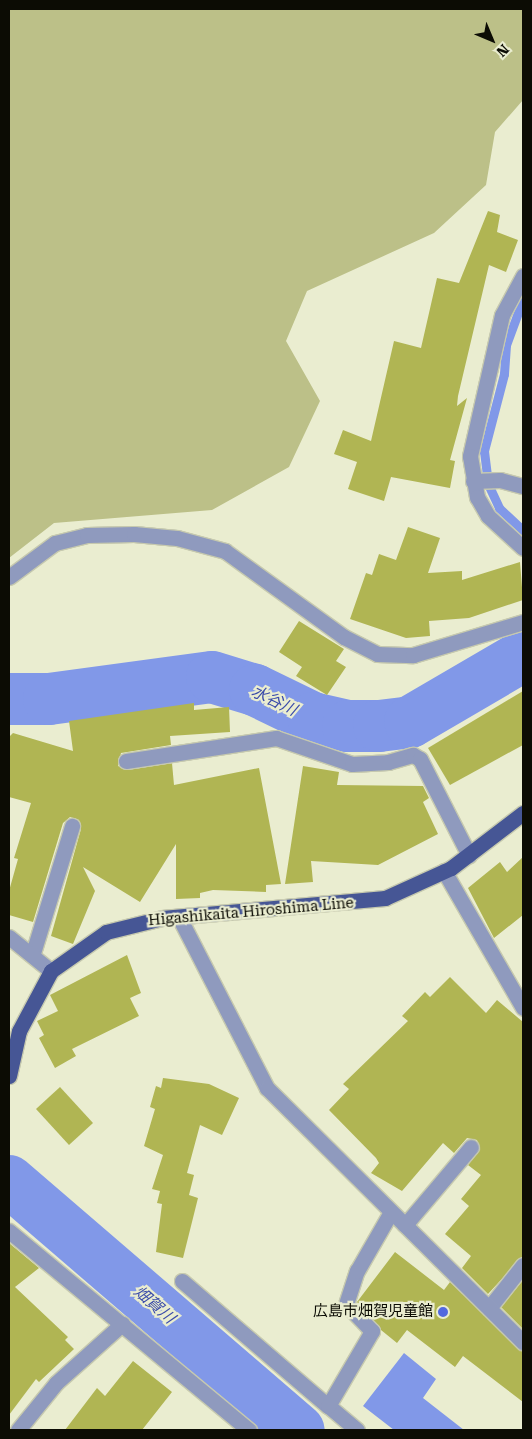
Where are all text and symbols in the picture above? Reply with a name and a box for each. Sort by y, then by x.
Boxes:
north arrow [467,15,517,65]
text: N [493,41,512,60]
water label: 水谷川 [248,682,300,720]
street label: Higashikaita Hiroshima Line [147,894,355,930]
water label: 畑賀川 [130,1282,178,1328]
place label: 広島市畑賀児童館 [313,1303,433,1321]
marker: 広島市畑賀児童館 [437,1306,449,1318]

